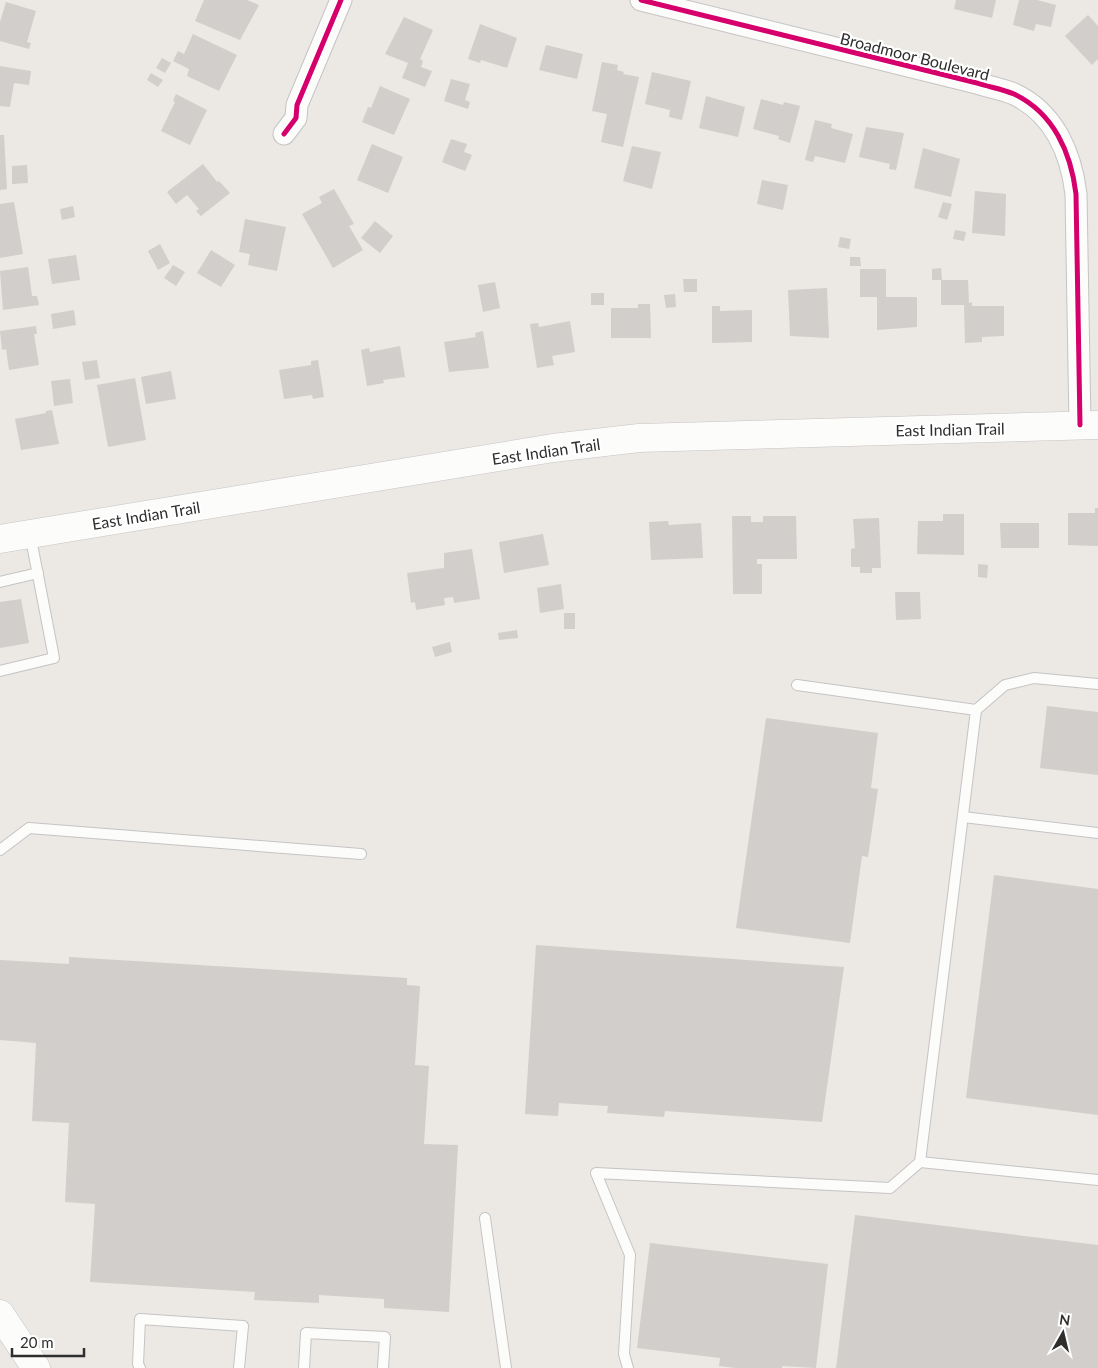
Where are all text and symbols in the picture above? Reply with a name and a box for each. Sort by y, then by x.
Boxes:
street label: Broadmoor Boulevard [838,28,992,84]
street label: East Indian Trail [895,419,1005,439]
street label: East Indian Trail [491,434,601,468]
street label: East Indian Trail [90,497,202,533]
north arrow [1038,1308,1088,1358]
text: N [1058,1310,1071,1329]
scale bar [12,1326,85,1358]
text: 20 m [20,1333,54,1351]

